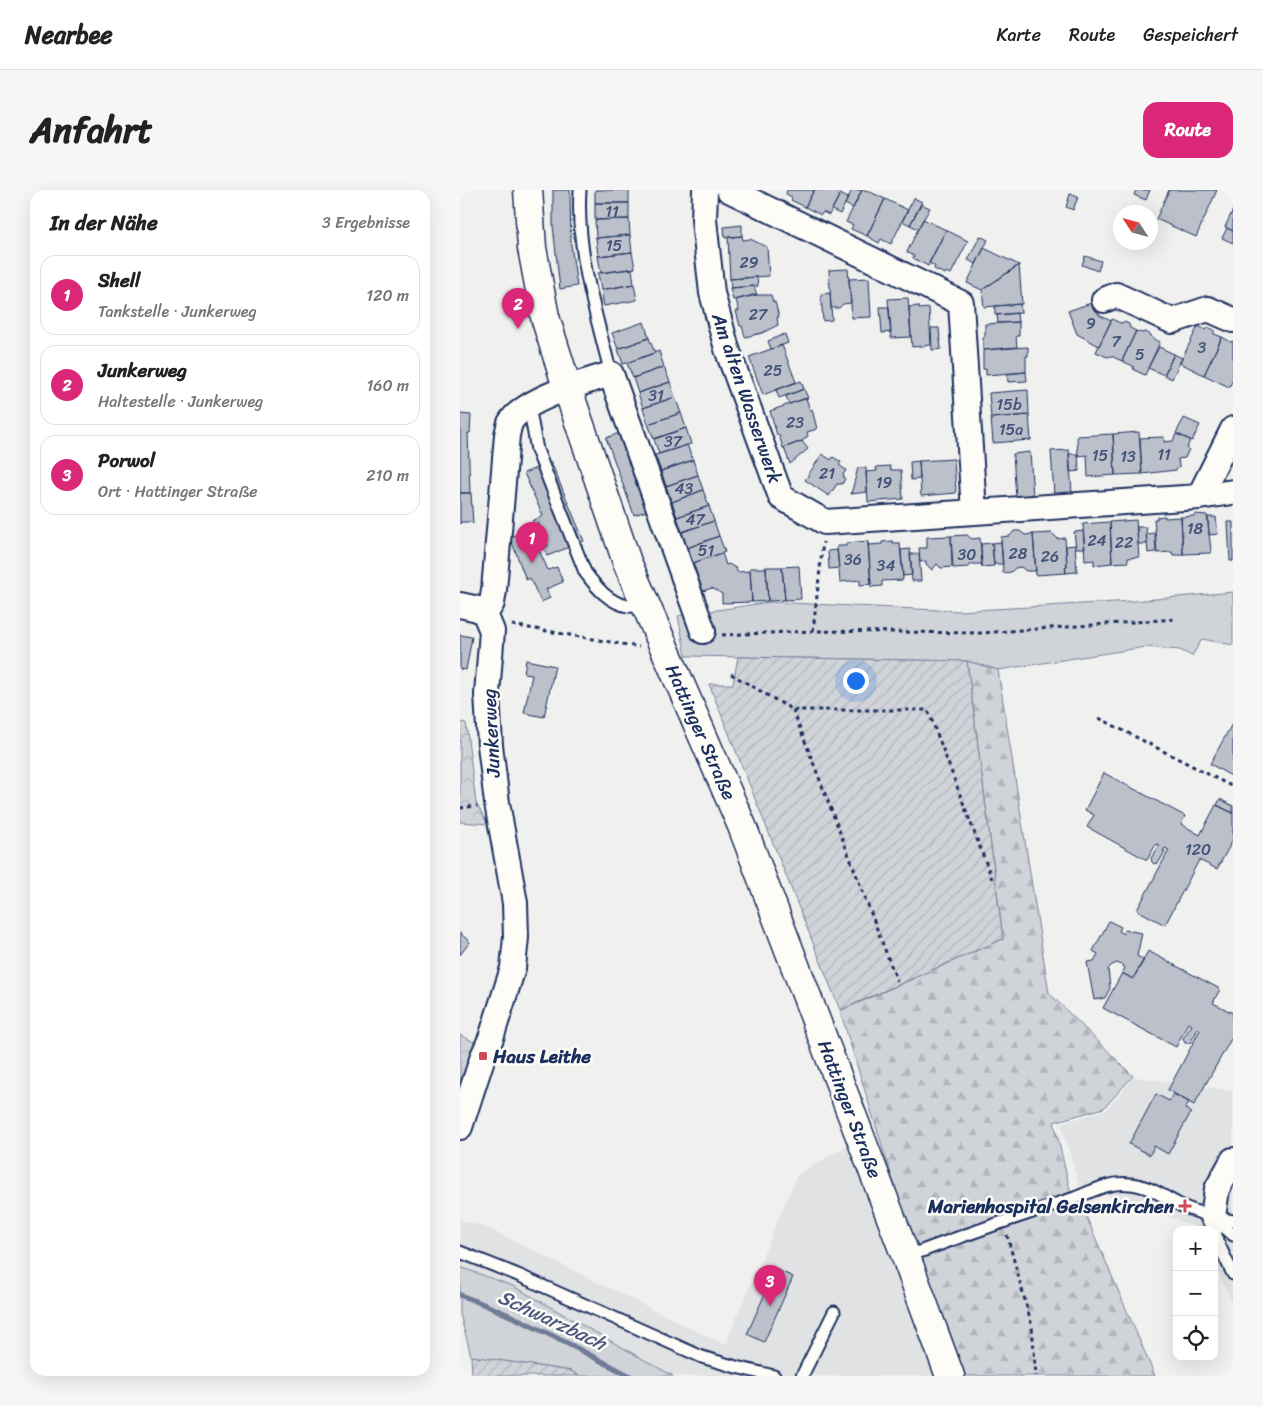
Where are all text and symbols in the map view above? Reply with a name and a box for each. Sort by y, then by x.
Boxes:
text: Nearbee [25,14,113,56]
text: Karte [996,19,1041,51]
text: Route [1069,19,1115,51]
text: Gespeichert [1143,19,1238,51]
text: Anfahrt [30,99,153,161]
button: Route [1143,102,1233,158]
house number: 11 [605,197,619,226]
text: In der Nähe [50,204,158,242]
north arrow [1113,205,1158,250]
text: 3 Ergebnisse [322,208,410,237]
house number: 15 [606,231,623,260]
house number: 29 [739,248,759,277]
text: Shell [98,264,140,297]
text: 1 [64,281,70,310]
text: 120 m [366,281,409,310]
pin: 2 [502,288,534,329]
text: Tankstelle · Junkerweg [98,297,257,326]
house number: 27 [749,300,768,329]
street label: Am alten Wasserwerk [702,307,792,489]
house number: 9 [1086,309,1096,338]
house number: 7 [1111,327,1121,356]
house number: 3 [1198,333,1207,362]
house number: 5 [1135,340,1145,369]
text: Junkerweg [98,354,187,387]
house number: 25 [763,356,783,385]
text: 2 [62,371,72,400]
text: 160 m [366,371,409,400]
house number: 31 [648,381,664,410]
text: Haltestelle · Junkerweg [98,387,263,416]
house number: 15b [996,390,1022,419]
house number: 23 [786,408,804,437]
house number: 15a [999,415,1023,444]
house number: 37 [664,427,683,456]
house number: 11 [1157,440,1171,469]
house number: 15 [1092,441,1109,470]
house number: 13 [1120,442,1136,471]
text: Porwol [98,444,155,477]
house number: 21 [819,459,835,488]
text: 3 [63,461,71,490]
text: 210 m [366,461,409,490]
house number: 19 [876,468,893,497]
house number: 43 [675,474,694,503]
text: Ort · Hattinger Straße [98,477,258,506]
house number: 47 [685,505,705,534]
house number: 18 [1187,514,1204,543]
pin: 1 [516,522,548,563]
house number: 24 [1087,526,1107,555]
house number: 22 [1115,528,1133,557]
house number: 51 [698,536,714,565]
house number: 28 [1009,539,1028,568]
house number: 30 [958,540,976,569]
house number: 26 [1041,542,1059,571]
house number: 36 [844,545,862,574]
house number: 34 [877,551,895,580]
street label: Hattinger Straße [656,659,746,806]
your location [843,668,869,694]
street label: Junkerweg [472,687,510,779]
house number: 120 [1185,835,1211,864]
street label: Hattinger Straße [808,1035,892,1183]
place label: Haus Leithe [492,1040,591,1073]
marker: Haus Leithe [477,1050,489,1062]
place label: Marienhospital Gelsenkirchen [927,1190,1175,1223]
marker: Marienhospital Gelsenkirchen [1178,1199,1192,1213]
map controls [1173,1226,1218,1361]
button: + [1173,1226,1218,1271]
pin: 3 [754,1265,786,1306]
button: − [1173,1271,1218,1316]
water label: Schwarzbach [492,1280,614,1361]
button: locate [1173,1316,1218,1361]

